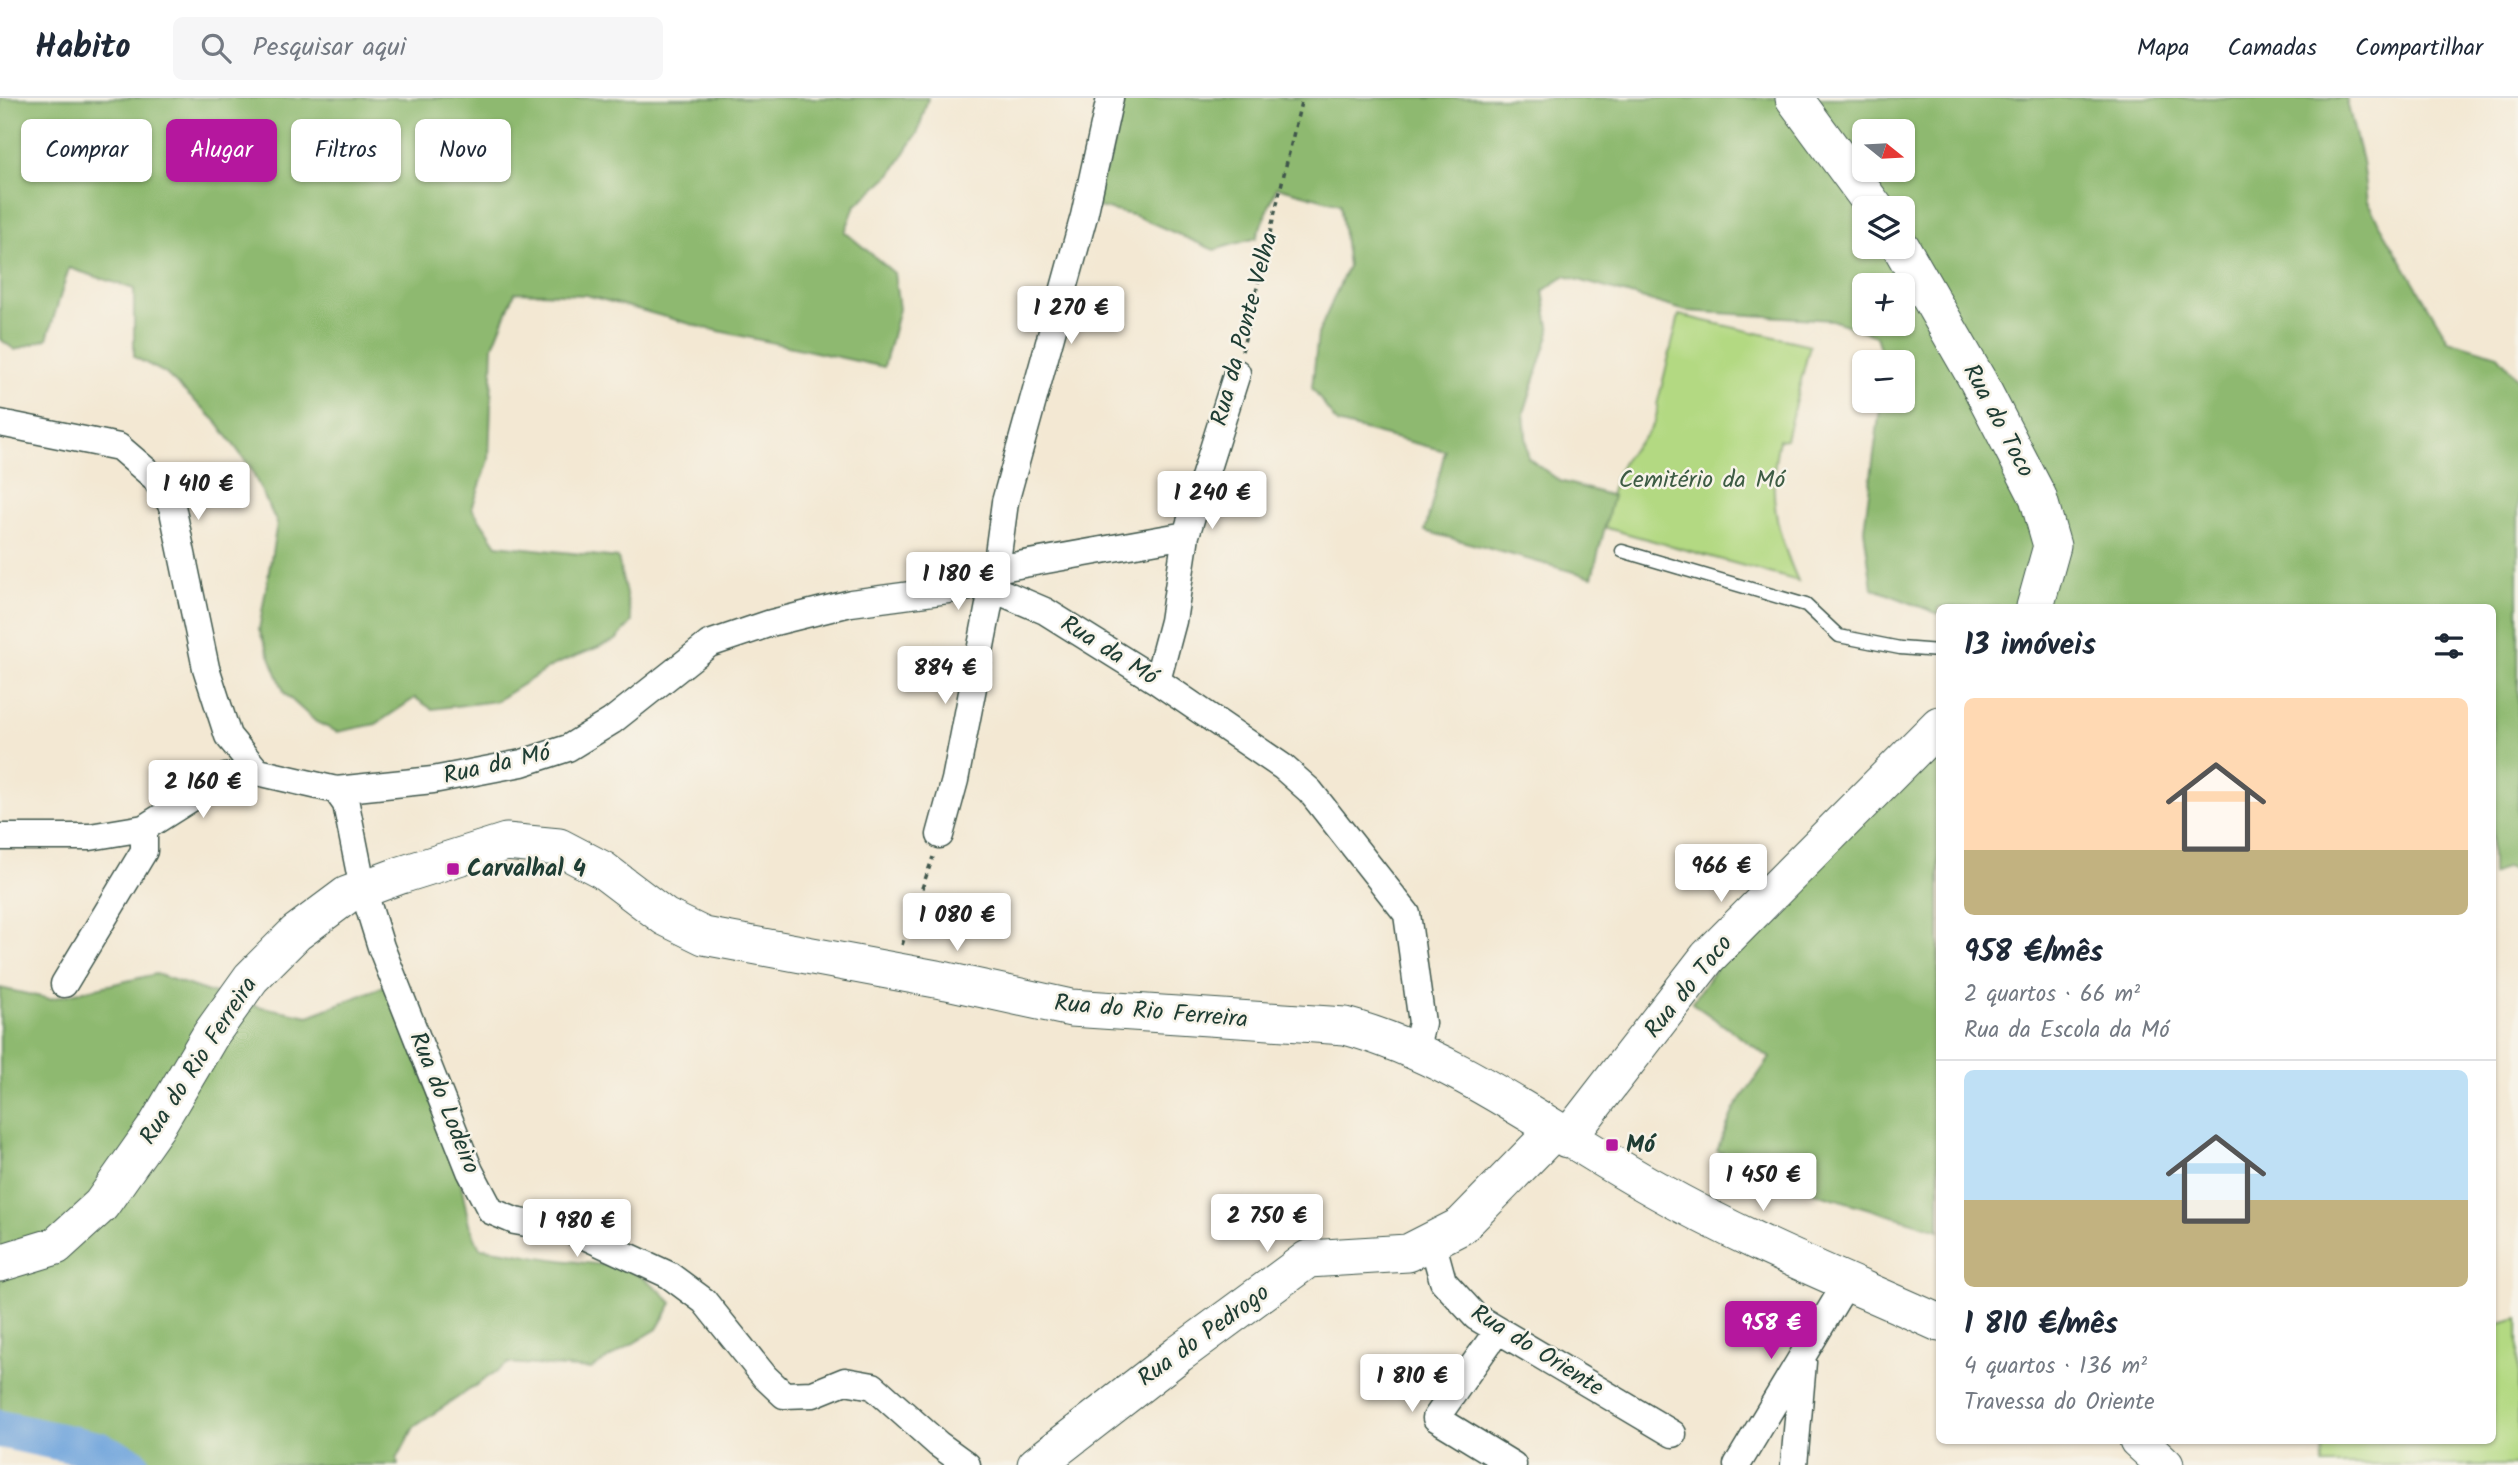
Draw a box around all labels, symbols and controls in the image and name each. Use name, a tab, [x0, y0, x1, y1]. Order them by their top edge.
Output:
search box	[173, 17, 663, 80]
text: Habito	[35, 22, 131, 75]
text: Pesquisar aqui	[253, 27, 406, 69]
icon: search	[197, 29, 235, 67]
text: Mapa	[2137, 29, 2190, 68]
text: Camadas	[2228, 29, 2317, 68]
text: Compartilhar	[2355, 29, 2483, 68]
chip: Comprar	[21, 119, 152, 182]
chip: Alugar	[166, 119, 277, 182]
chip: Filtros	[291, 119, 401, 182]
chip: Novo	[415, 119, 511, 182]
north arrow	[1852, 119, 1914, 182]
map controls	[1852, 119, 1915, 413]
button: layers	[1852, 196, 1915, 259]
street label: Rua da Ponte Velha	[1200, 228, 1290, 430]
button: +	[1852, 273, 1915, 336]
pin: 1 270 €	[1006, 286, 1136, 346]
text: 1 270 €	[1033, 291, 1109, 327]
button: −	[1852, 350, 1915, 413]
street label: Rua do Toco	[1952, 357, 2044, 485]
park label: Cemitério da Mó	[1619, 461, 1786, 500]
pin: 1 410 €	[133, 462, 263, 522]
text: 1 410 €	[163, 467, 233, 503]
pin: 1 240 €	[1147, 472, 1277, 531]
text: 1 240 €	[1174, 476, 1250, 512]
pin: 1 180 €	[893, 552, 1023, 612]
text: 1 180 €	[922, 557, 994, 593]
street label: Rua da Mó	[1052, 606, 1167, 697]
text: 13 imóveis	[1964, 622, 2096, 670]
icon: filters	[2430, 627, 2468, 665]
pin: 884 €	[896, 646, 994, 706]
text: 884 €	[913, 651, 977, 687]
street label: Rua da Mó	[439, 733, 556, 796]
icon: home	[2153, 744, 2279, 870]
pin: 2 160 €	[138, 760, 268, 820]
text: 2 160 €	[165, 765, 241, 801]
pin: 966 €	[1672, 844, 1770, 904]
text: 966 €	[1691, 849, 1751, 885]
place label: Carvalhal 4	[467, 850, 586, 889]
marker: Carvalhal 4	[445, 861, 461, 877]
pin: 1 080 €	[892, 894, 1022, 953]
text: 1 080 €	[919, 898, 995, 934]
street label: Rua do Toco	[1635, 926, 1743, 1048]
text: 958 €/mês	[1964, 929, 2103, 977]
street label: Rua do Rio Ferreira	[130, 969, 268, 1153]
text: 2 quartos · 66 m²	[1964, 977, 2140, 1013]
street label: Rua do Rio Ferreira	[1053, 984, 1249, 1040]
text: Rua da Escola da Mó	[1964, 1013, 2170, 1049]
street label: Rua do Lodeiro	[398, 1026, 490, 1180]
icon: home	[2153, 1116, 2279, 1242]
place label: Mó	[1626, 1126, 1657, 1165]
marker: Mó	[1604, 1137, 1620, 1153]
pin: 1 450 €	[1698, 1154, 1828, 1213]
text: 1 450 €	[1725, 1158, 1801, 1194]
pin: 2 750 €	[1202, 1194, 1332, 1254]
text: 2 750 €	[1227, 1199, 1307, 1235]
pin: 1 980 €	[512, 1200, 642, 1259]
text: 1 980 €	[539, 1204, 615, 1240]
street label: Rua do Pedrogo	[1130, 1274, 1279, 1398]
street label: Rua do Oriente	[1463, 1294, 1612, 1408]
text: 1 810 €/mês	[1964, 1301, 2118, 1349]
pin: 958 €	[1722, 1302, 1820, 1361]
text: 958 €	[1741, 1306, 1801, 1342]
text: 4 quartos · 136 m²	[1964, 1349, 2147, 1385]
pin: 1 810 €	[1347, 1354, 1477, 1414]
text: 1 810 €	[1376, 1359, 1448, 1395]
text: Travessa do Oriente	[1964, 1385, 2155, 1421]

